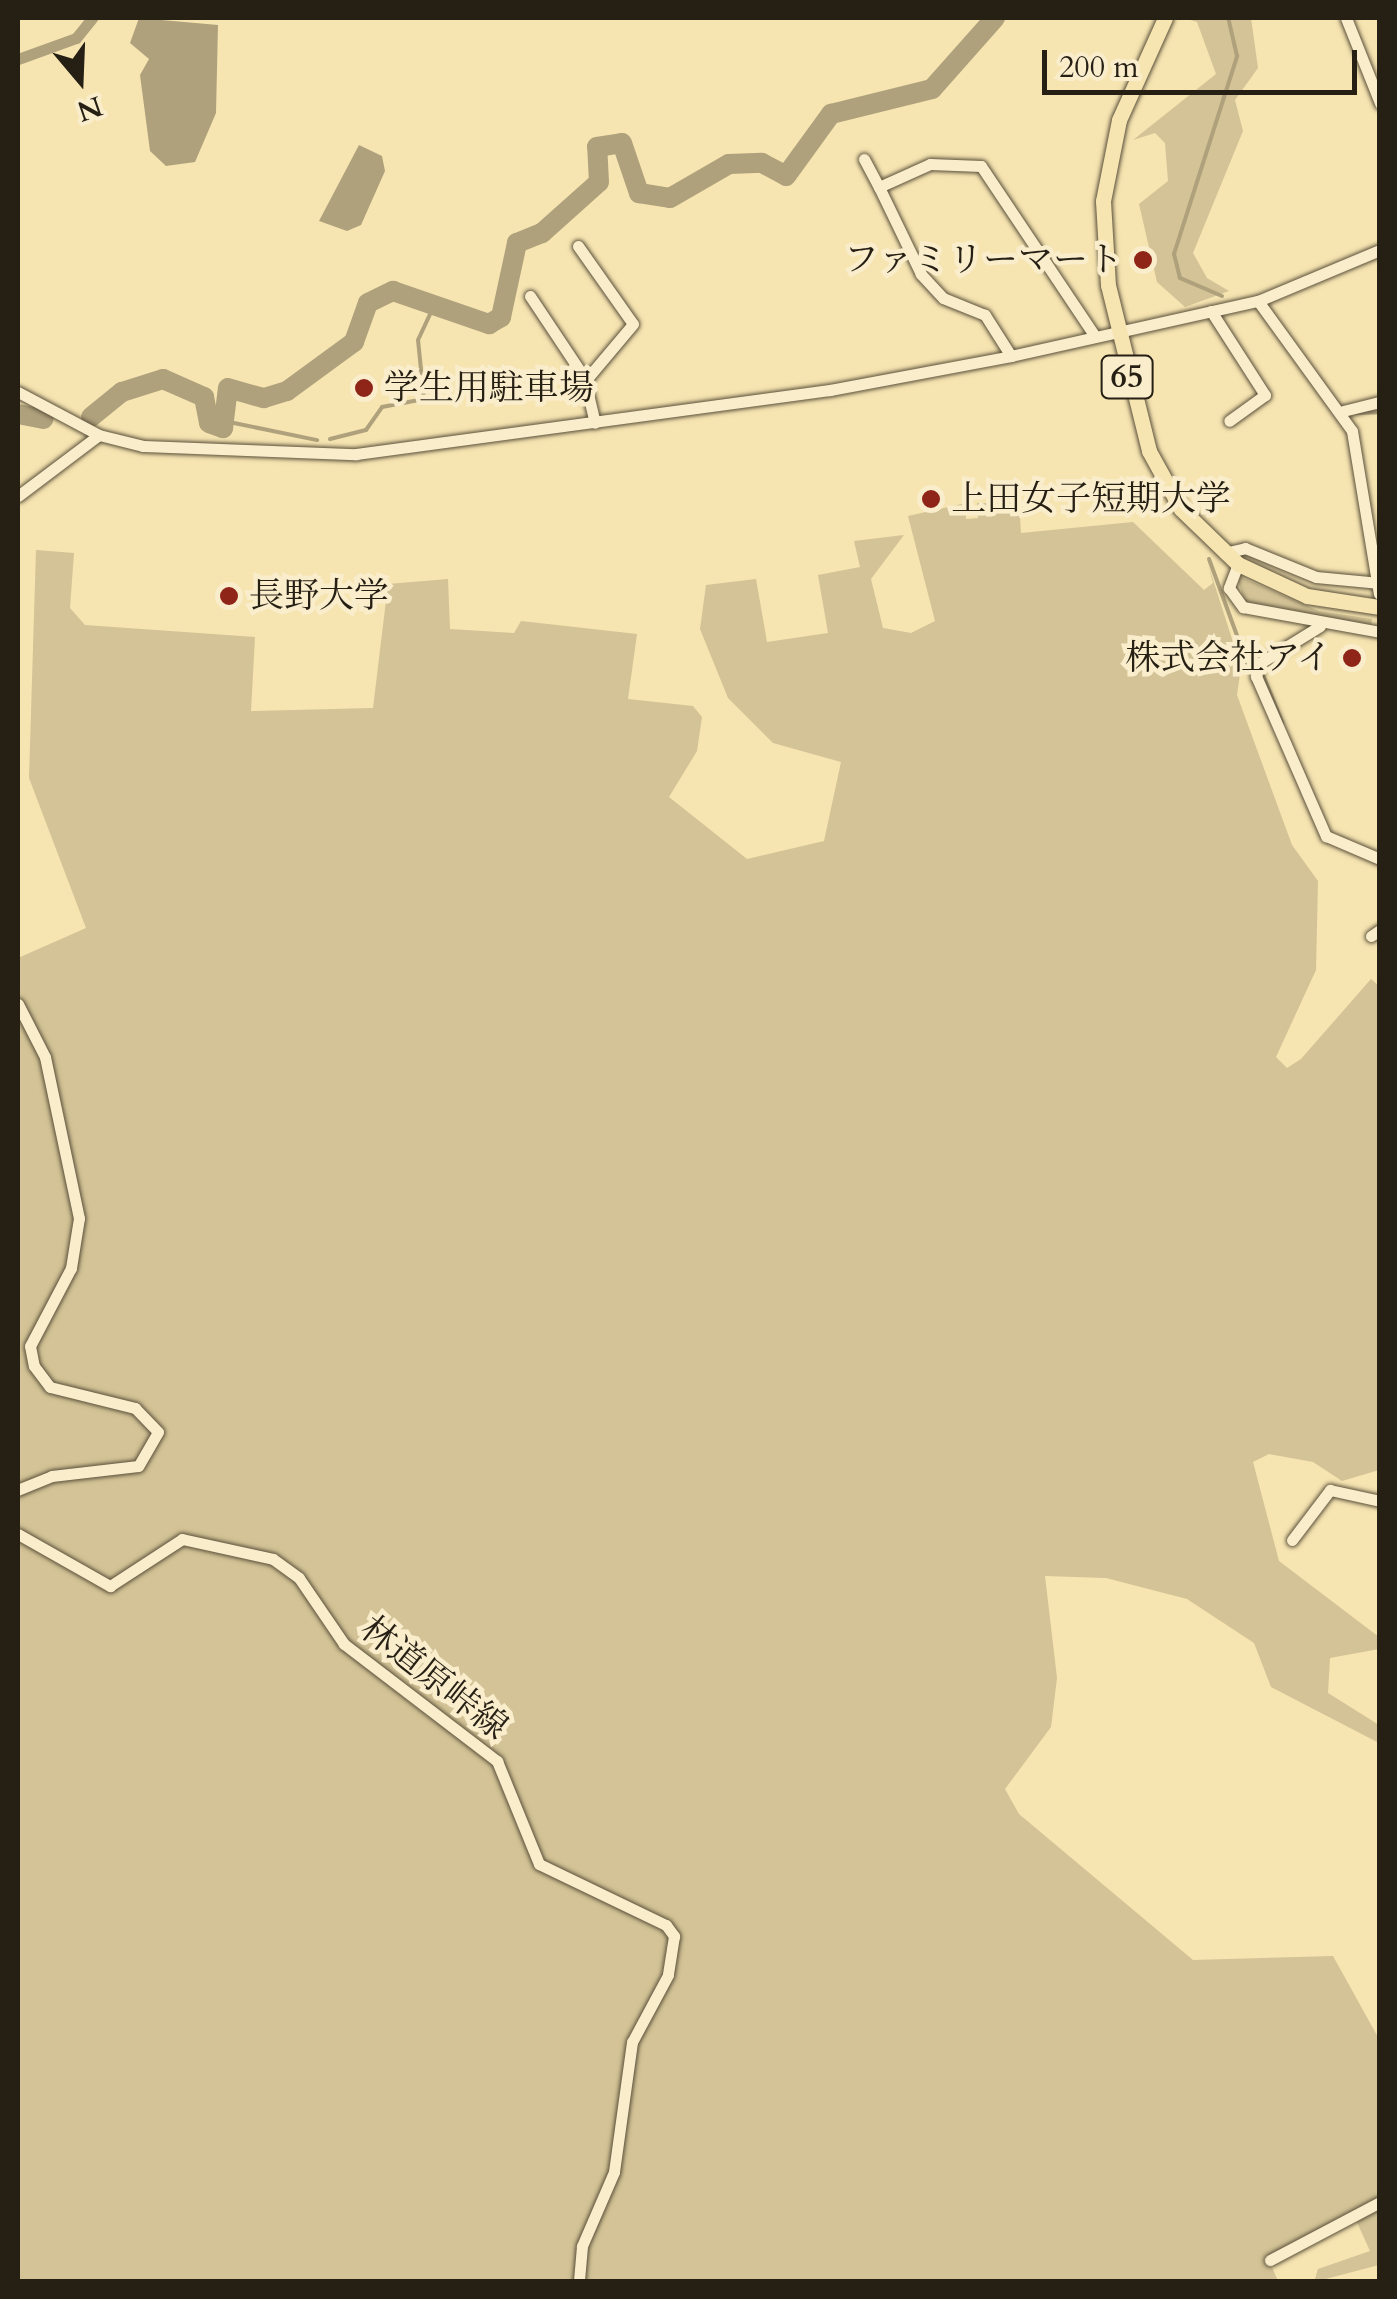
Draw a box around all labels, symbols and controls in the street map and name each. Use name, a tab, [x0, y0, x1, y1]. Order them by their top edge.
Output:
north arrow	[30, 30, 130, 130]
scale bar	[1047, 30, 1362, 92]
text: 200 m	[1059, 47, 1139, 88]
text: N	[72, 86, 107, 130]
place label: ファミリーマート	[843, 239, 1123, 281]
marker: ファミリーマート	[1132, 249, 1154, 271]
road number: 65	[1100, 350, 1154, 404]
place label: 学生用駐車場	[384, 367, 594, 409]
marker: 学生用駐車場	[353, 377, 375, 399]
place label: 上田女子短期大学	[951, 478, 1231, 520]
marker: 上田女子短期大学	[920, 488, 942, 510]
place label: 長野大学	[249, 575, 389, 617]
marker: 長野大学	[218, 585, 240, 607]
place label: 株式会社アイ	[1122, 637, 1332, 679]
marker: 株式会社アイ	[1341, 647, 1363, 669]
street label: 林道原峠線	[352, 1608, 516, 1748]

